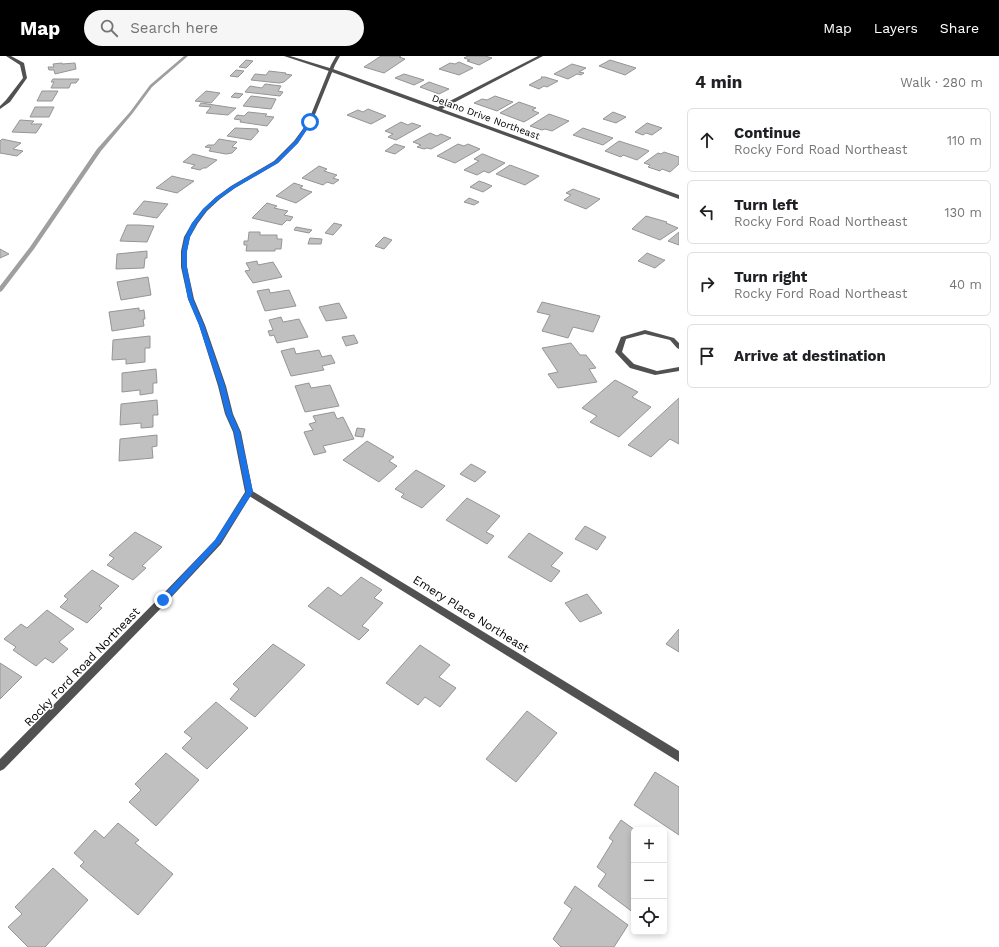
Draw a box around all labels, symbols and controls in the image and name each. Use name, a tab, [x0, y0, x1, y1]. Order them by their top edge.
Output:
search box	[84, 10, 364, 46]
text: Map	[20, 17, 60, 40]
icon: search	[98, 17, 120, 39]
text: Search here	[130, 19, 218, 37]
text: Map	[823, 20, 852, 36]
text: Layers	[874, 20, 918, 36]
text: Share	[940, 20, 979, 36]
text: 4 min	[695, 72, 742, 92]
text: Walk · 280 m	[900, 75, 983, 90]
street label: Delano Drive Northeast	[431, 92, 542, 142]
route start	[301, 113, 319, 131]
text: Continue	[734, 124, 801, 142]
icon: ahead	[696, 129, 718, 151]
text: 110 m	[947, 133, 982, 148]
text: Rocky Ford Road Northeast	[734, 142, 907, 157]
text: Turn left	[734, 196, 798, 214]
icon: left	[696, 201, 718, 223]
text: 130 m	[944, 205, 982, 220]
text: Rocky Ford Road Northeast	[734, 214, 907, 229]
text: Turn right	[734, 268, 807, 286]
icon: right	[696, 273, 718, 295]
text: 40 m	[949, 277, 982, 292]
text: Rocky Ford Road Northeast	[734, 286, 907, 301]
icon: arrive	[696, 345, 718, 367]
text: Arrive at destination	[734, 347, 886, 365]
street label: Emery Place Northeast	[410, 572, 532, 656]
route end	[154, 591, 172, 609]
street label: Rocky Ford Road Northeast	[21, 605, 143, 729]
map controls	[631, 827, 667, 935]
button: +	[631, 827, 667, 863]
button: −	[631, 863, 667, 899]
button: locate	[631, 899, 667, 935]

